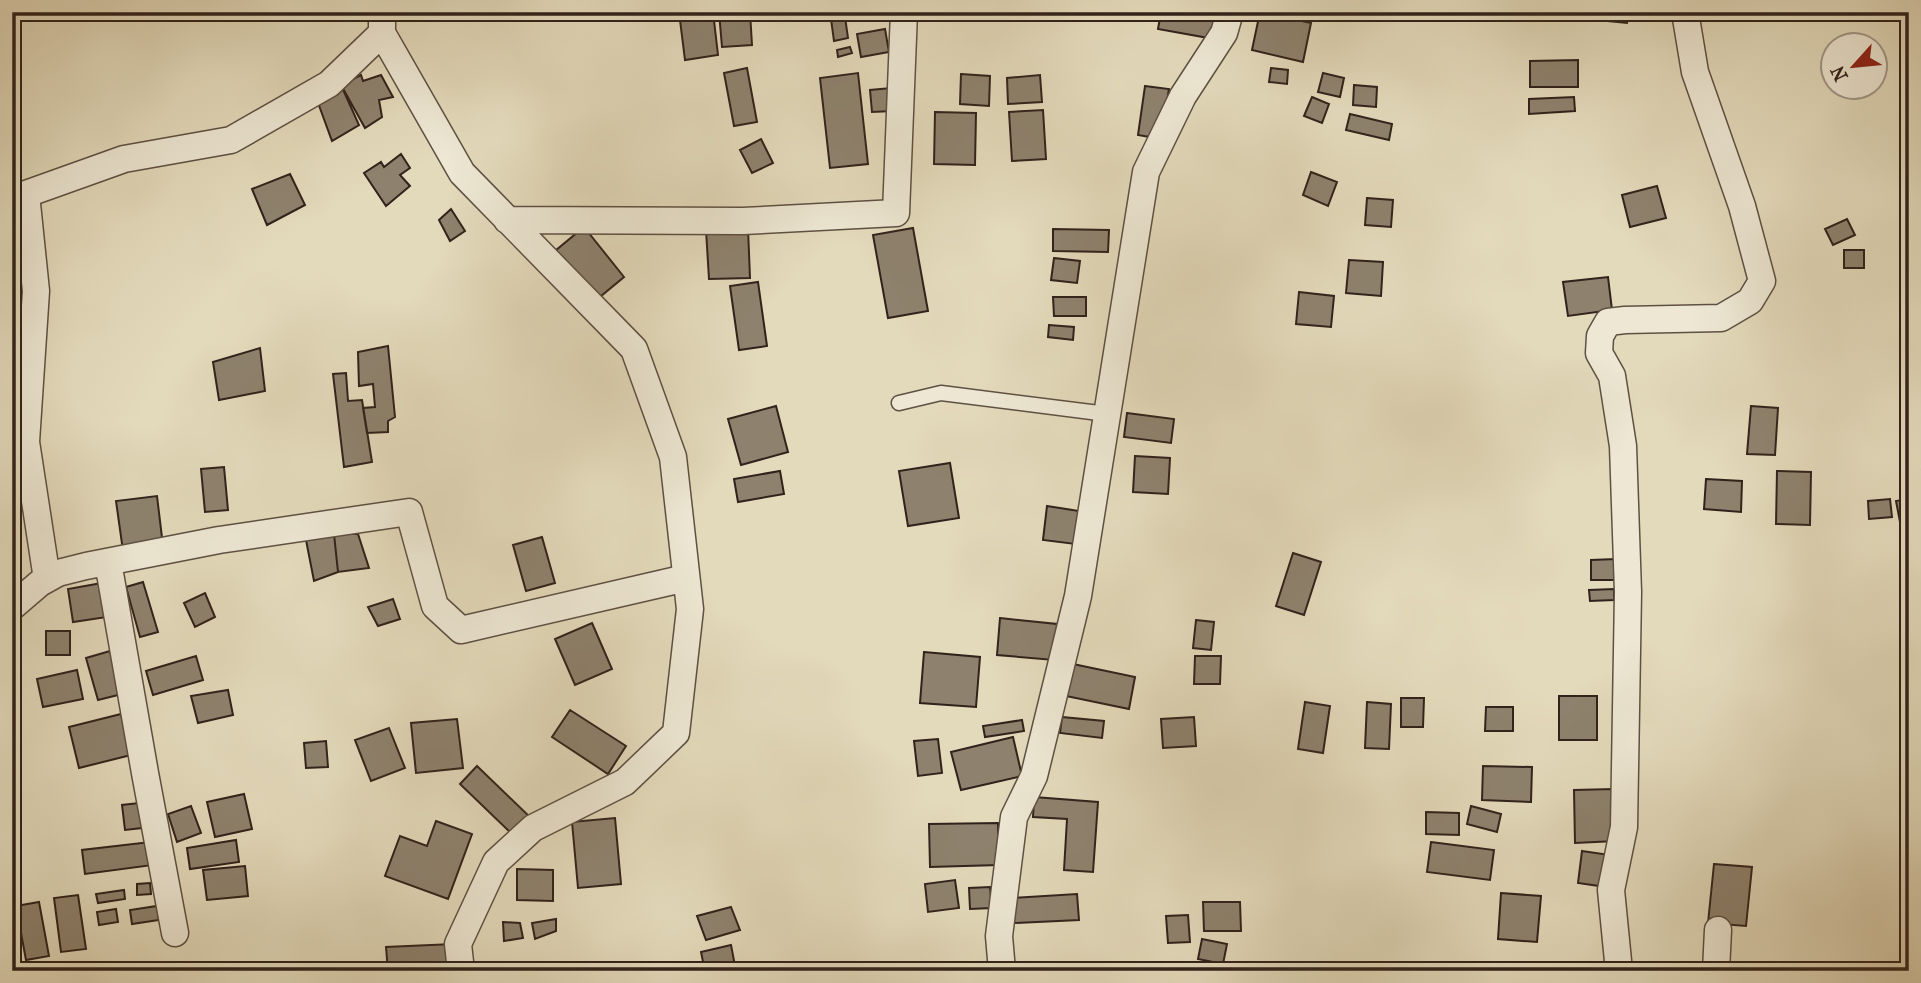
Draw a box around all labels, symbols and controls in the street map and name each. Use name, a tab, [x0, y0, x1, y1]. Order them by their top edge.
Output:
north arrow	[1820, 32, 1890, 102]
text: N	[1826, 61, 1853, 85]

